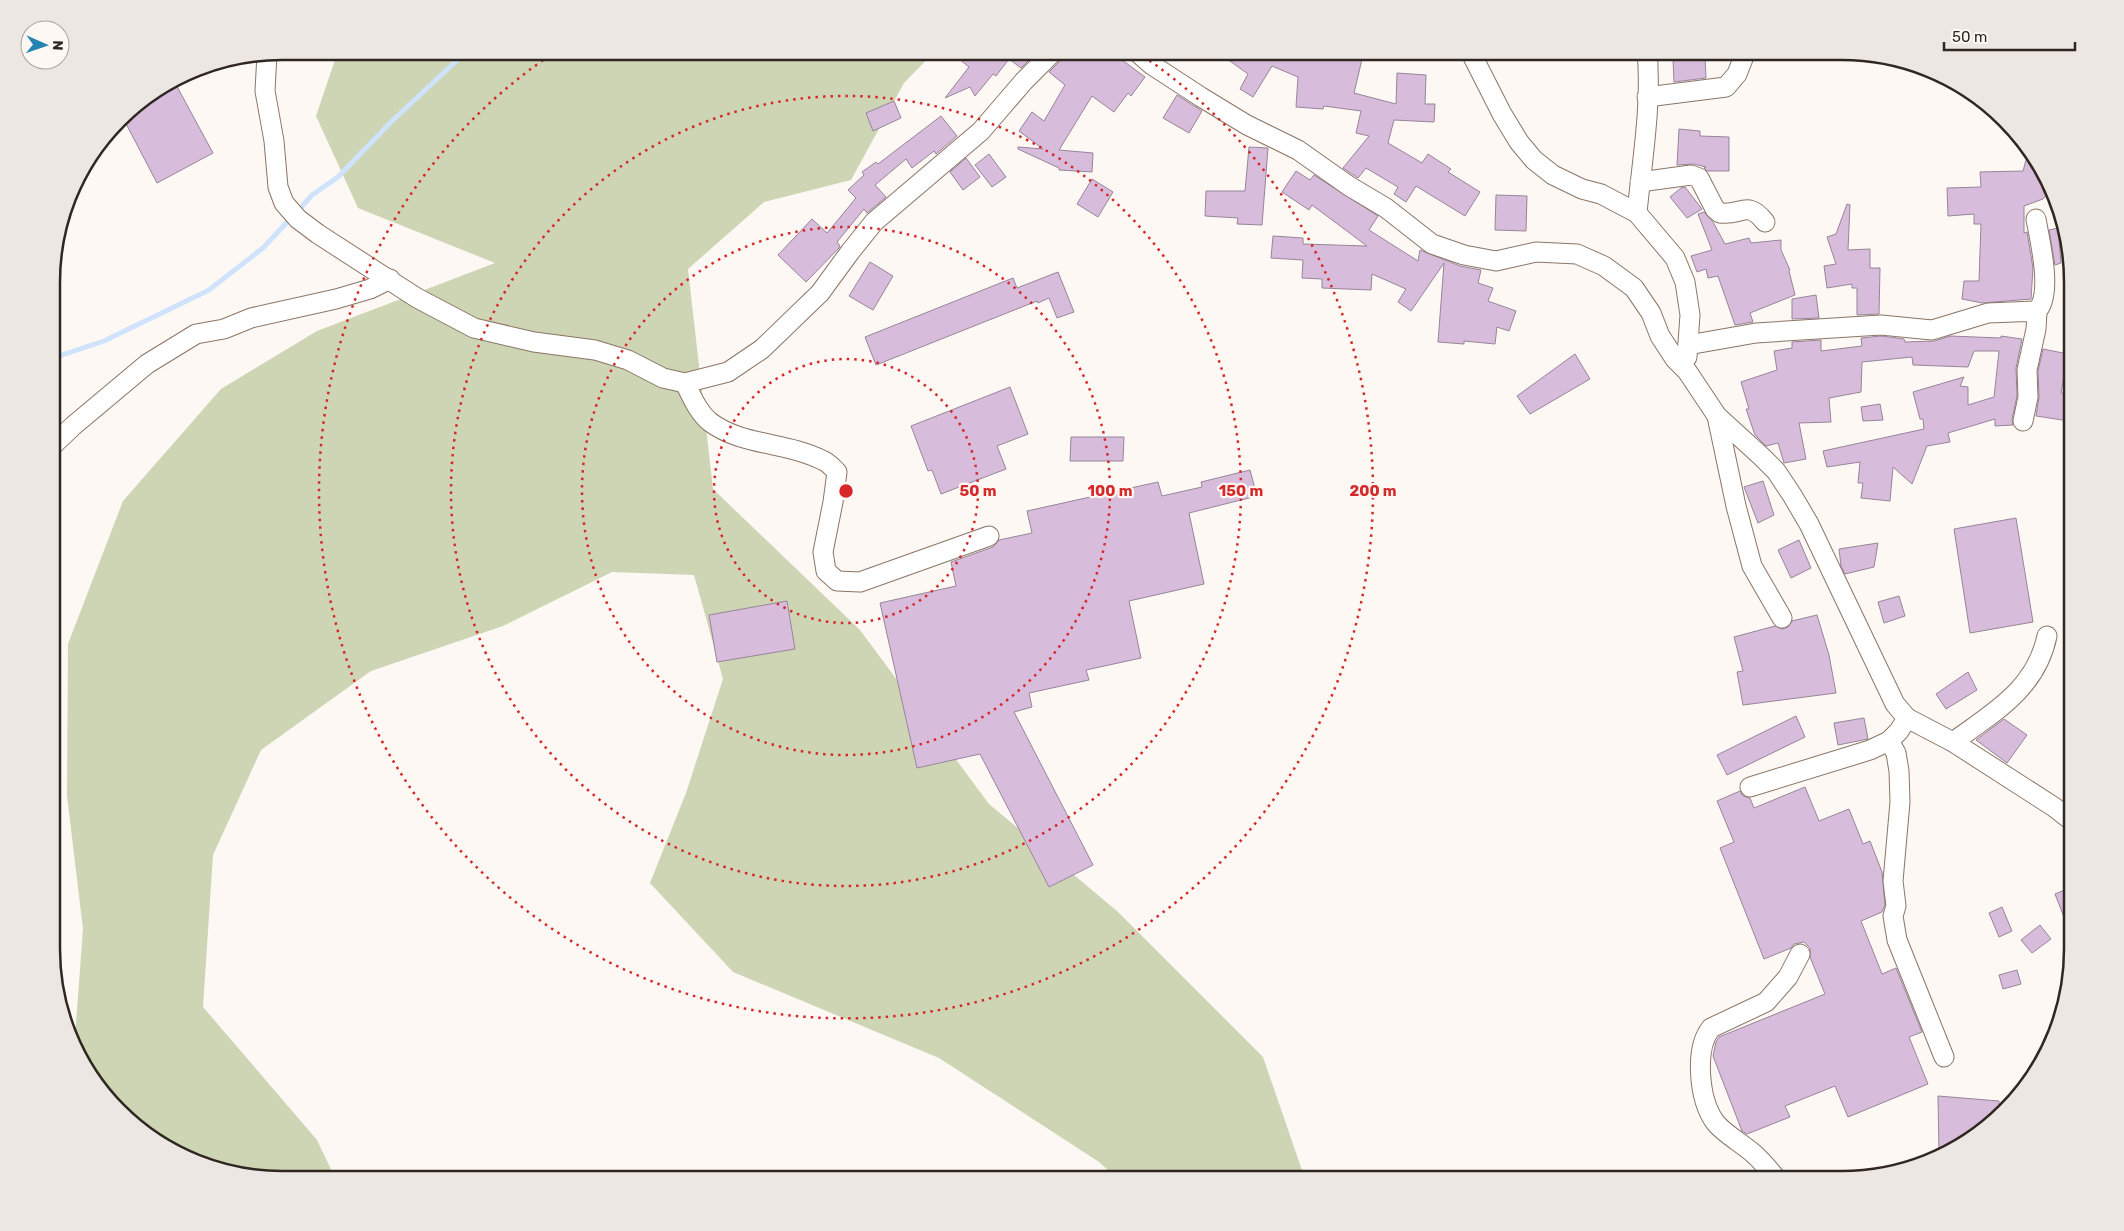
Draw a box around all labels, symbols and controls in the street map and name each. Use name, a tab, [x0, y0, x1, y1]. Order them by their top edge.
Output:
north arrow	[20, 20, 70, 70]
scale bar	[1944, 20, 2075, 52]
text: 50 m	[1952, 28, 1987, 46]
text: N	[49, 40, 66, 51]
centre of rings	[837, 482, 855, 500]
text: 50 m	[960, 482, 996, 500]
text: 100 m	[1088, 482, 1132, 500]
text: 150 m	[1219, 482, 1263, 500]
text: 200 m	[1349, 482, 1397, 500]

